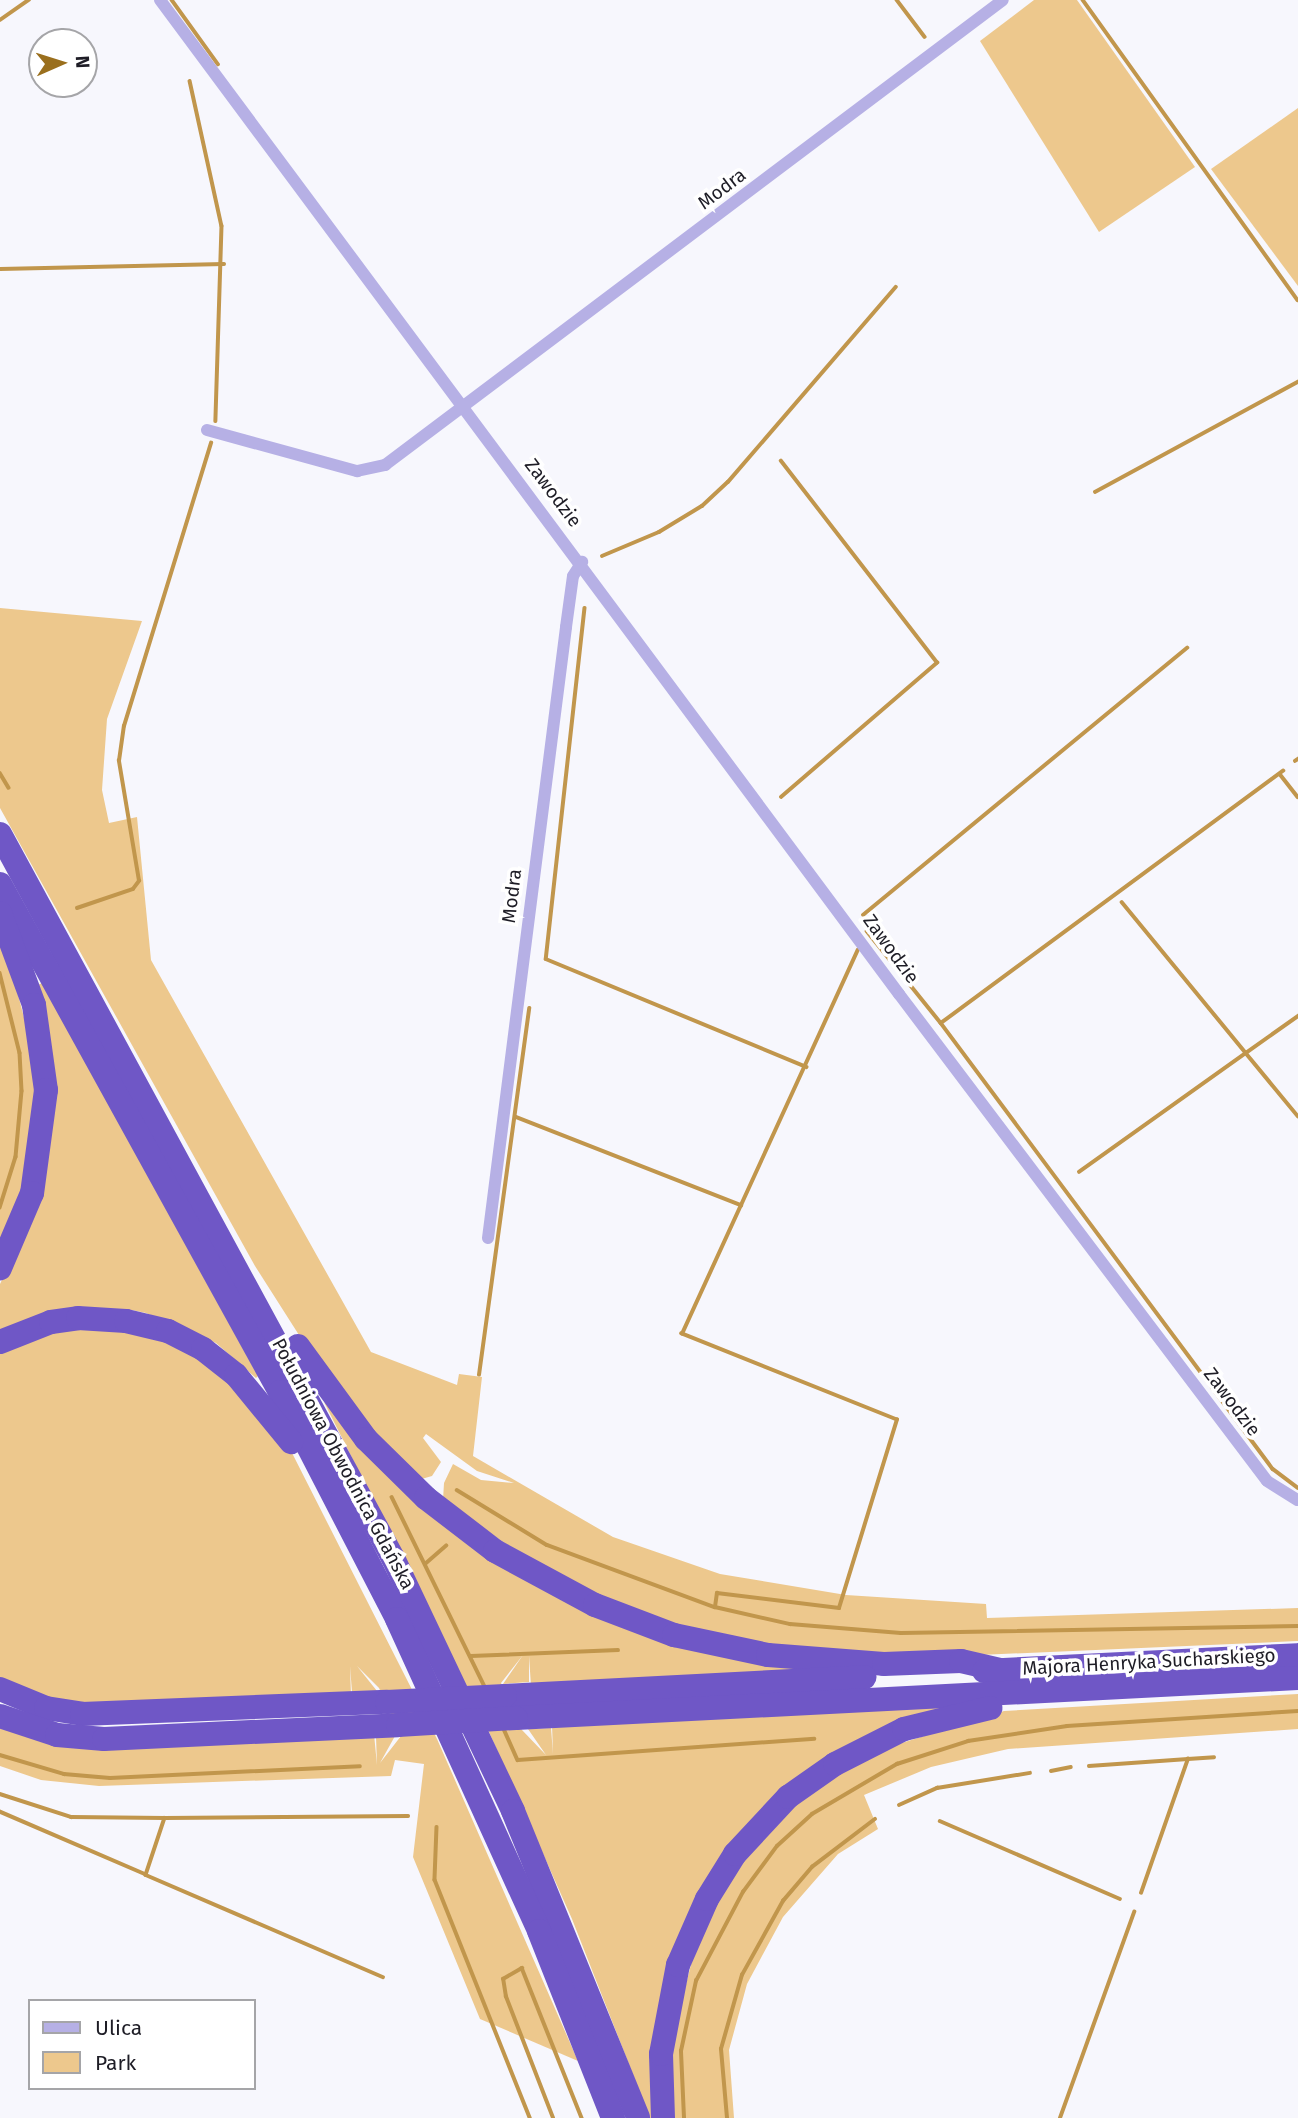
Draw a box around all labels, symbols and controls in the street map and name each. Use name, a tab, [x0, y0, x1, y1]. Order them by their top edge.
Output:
north arrow	[28, 28, 98, 98]
text: N	[71, 55, 94, 69]
street label: Modra	[693, 164, 751, 214]
street label: Zawodzie	[520, 454, 586, 532]
street label: Modra	[497, 868, 527, 924]
street label: Zawodzie	[858, 910, 924, 988]
street label: Południowa Obwodnica Gdańska	[267, 1335, 419, 1593]
street label: Zawodzie	[1199, 1363, 1265, 1441]
street label: Majora Henryka Sucharskiego	[1022, 1644, 1276, 1680]
legend	[28, 1999, 256, 2090]
text: Ulica	[95, 2015, 142, 2041]
text: Park	[95, 2050, 136, 2076]

